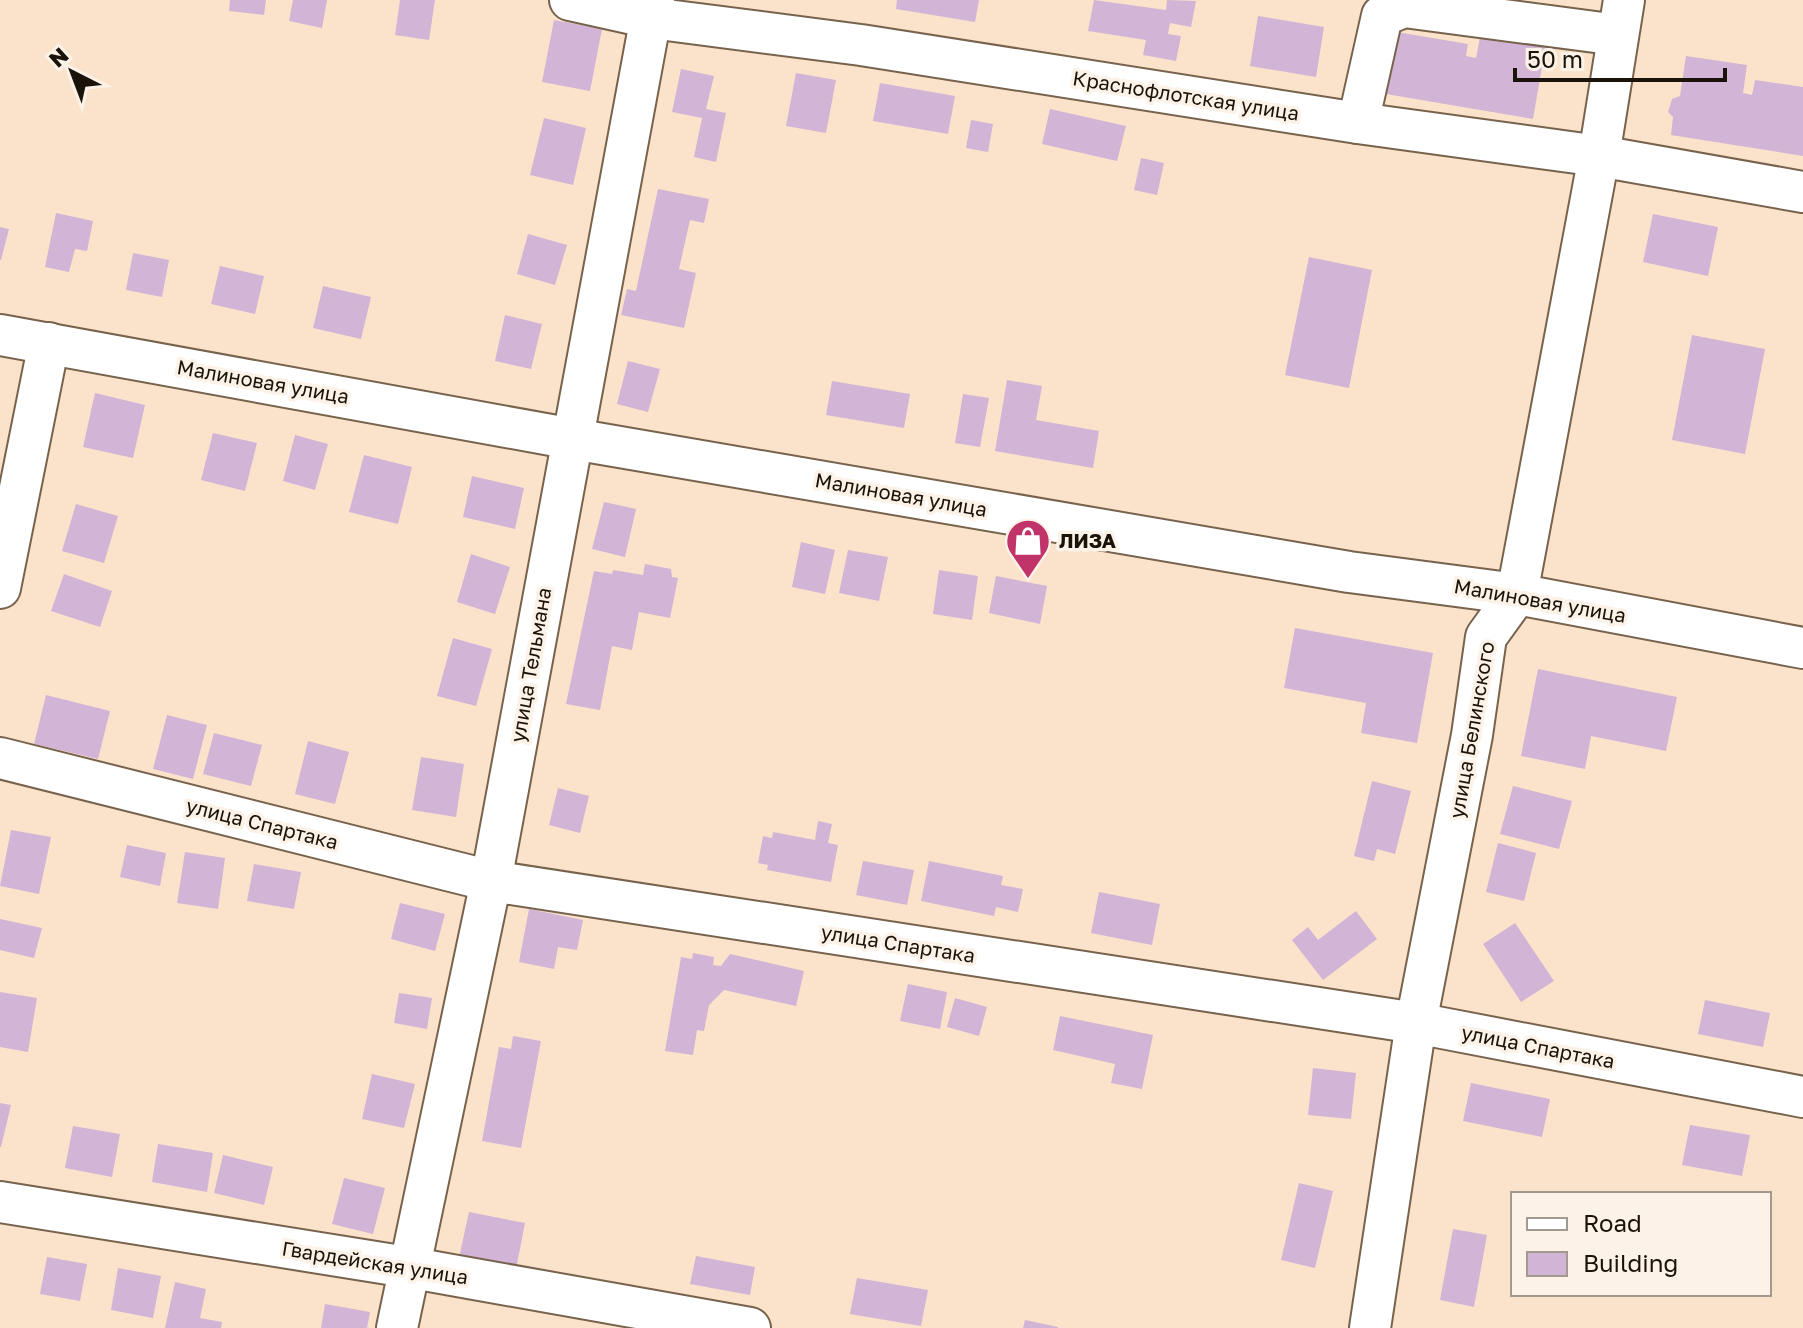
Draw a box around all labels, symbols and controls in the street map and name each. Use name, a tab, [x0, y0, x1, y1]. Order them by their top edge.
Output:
north arrow	[32, 32, 112, 112]
scale bar	[1515, 32, 1725, 82]
text: N	[43, 41, 74, 72]
text: 50 m	[1527, 44, 1583, 73]
street label: Краснофлотская улица	[1071, 65, 1301, 125]
street label: Малиновая улица	[175, 354, 351, 408]
street label: Малиновая улица	[813, 467, 989, 521]
shop icon: ЛИЗА	[1004, 517, 1052, 580]
place label: ЛИЗА	[1059, 528, 1116, 552]
street label: Малиновая улица	[1452, 573, 1628, 627]
street label: улица Тельмана	[505, 585, 555, 744]
street label: улица Белинского	[1444, 639, 1498, 820]
street label: улица Спартака	[184, 793, 341, 854]
street label: улица Спартака	[819, 919, 977, 967]
street label: улица Спартака	[1459, 1019, 1617, 1073]
legend	[1511, 1192, 1771, 1296]
text: Road	[1583, 1208, 1642, 1237]
street label: Гвардейская улица	[280, 1235, 470, 1289]
text: Building	[1583, 1248, 1678, 1277]

